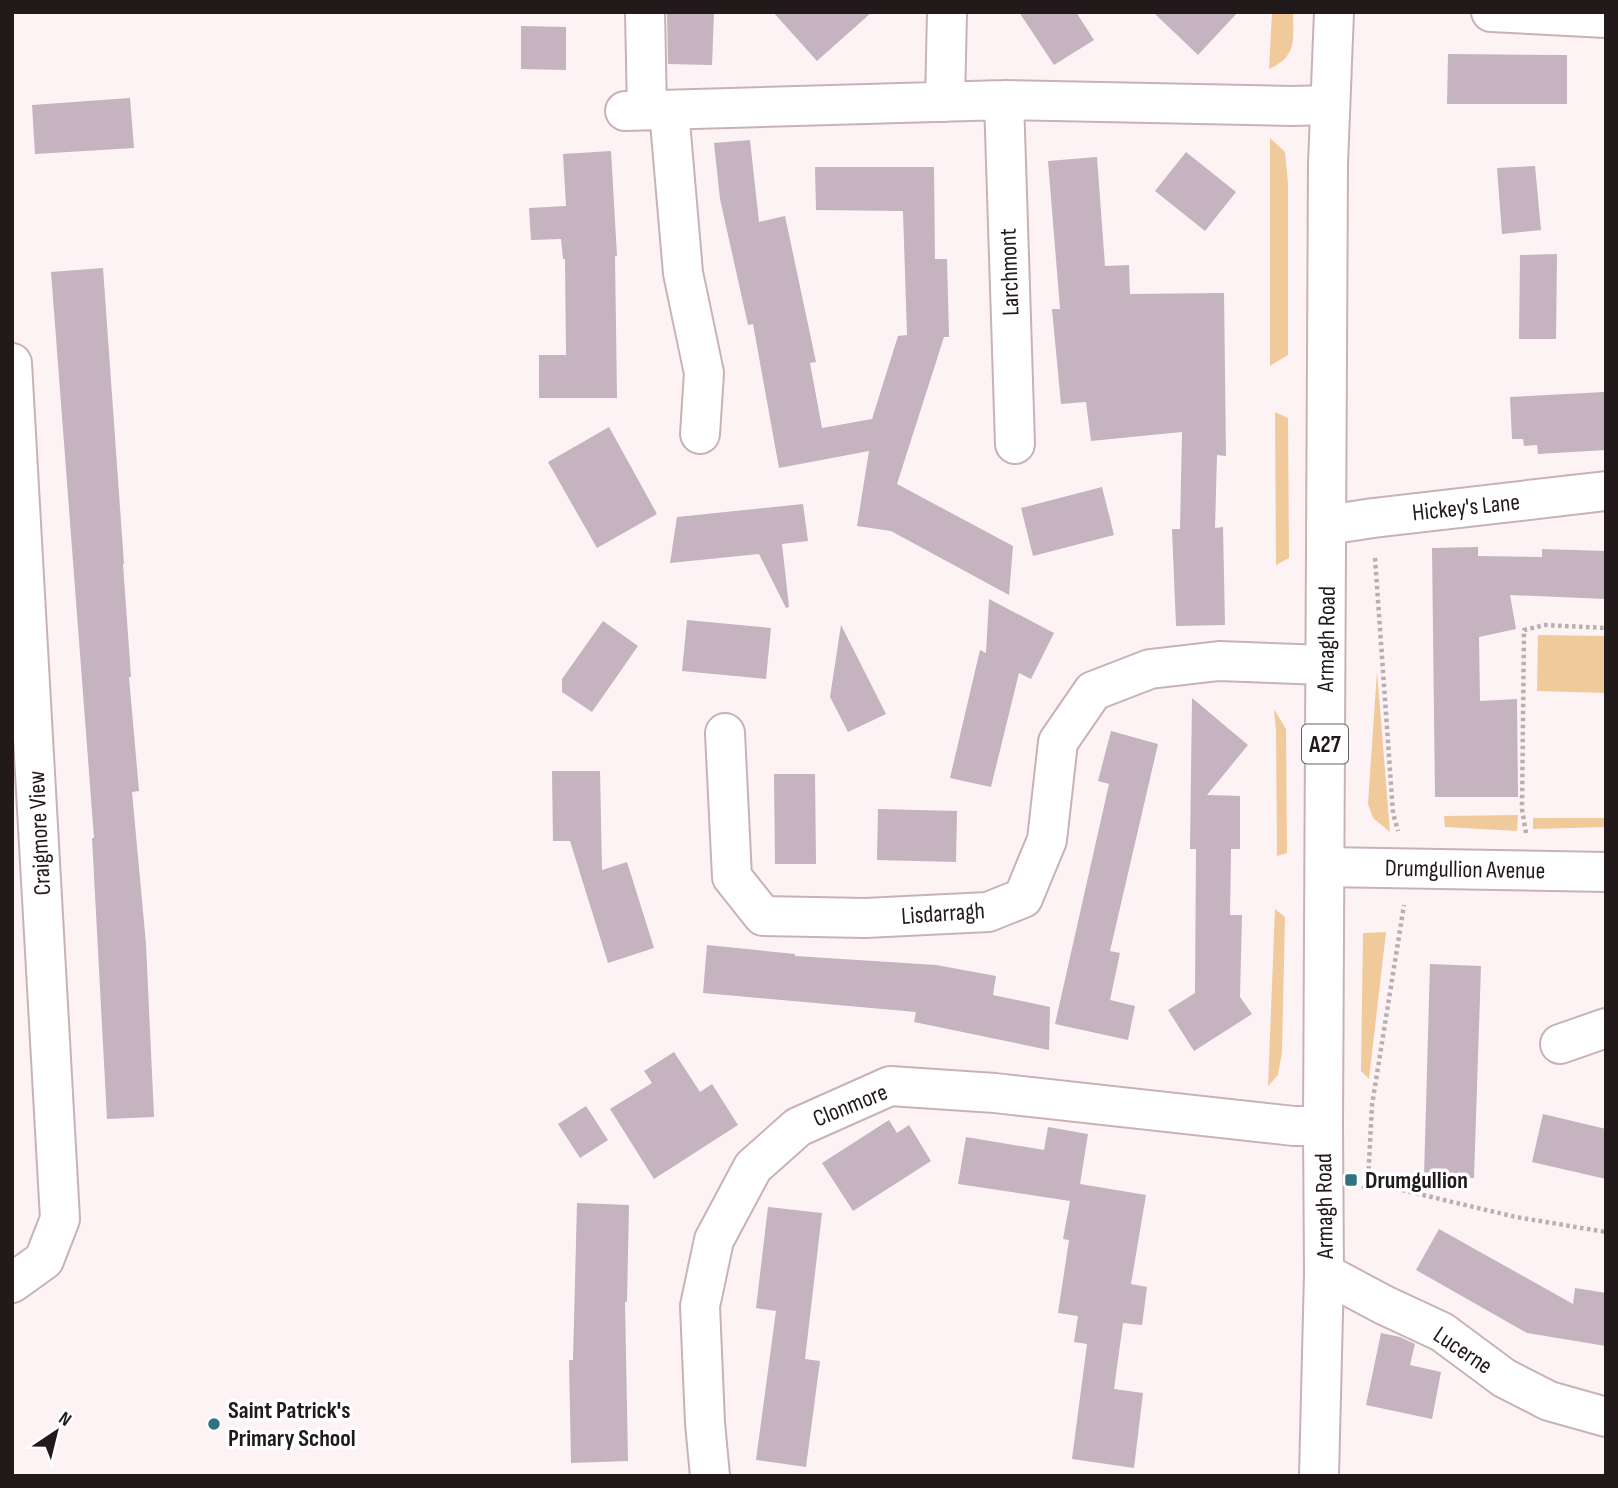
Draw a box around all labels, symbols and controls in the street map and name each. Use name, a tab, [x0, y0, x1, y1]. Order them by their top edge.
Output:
street label: Larchmont	[993, 228, 1026, 316]
street label: Hickey's Lane	[1411, 487, 1521, 528]
street label: Armagh Road	[1311, 586, 1342, 693]
road number: A27	[1302, 724, 1348, 764]
street label: Craigmore View	[22, 770, 57, 896]
street label: Drumgullion Avenue	[1385, 854, 1545, 885]
street label: Lisdarragh	[900, 896, 986, 931]
street label: Clonmore	[809, 1077, 892, 1133]
street label: Armagh Road	[1309, 1153, 1340, 1260]
place label: Drumgullion	[1365, 1166, 1468, 1195]
marker: Drumgullion	[1343, 1172, 1359, 1188]
street label: Lucerne	[1428, 1320, 1498, 1381]
place label: Saint Patrick's Primary School	[228, 1396, 356, 1453]
north arrow	[21, 1397, 91, 1467]
text: N	[54, 1407, 76, 1432]
marker: Saint Patrick's Primary School	[206, 1416, 222, 1432]

